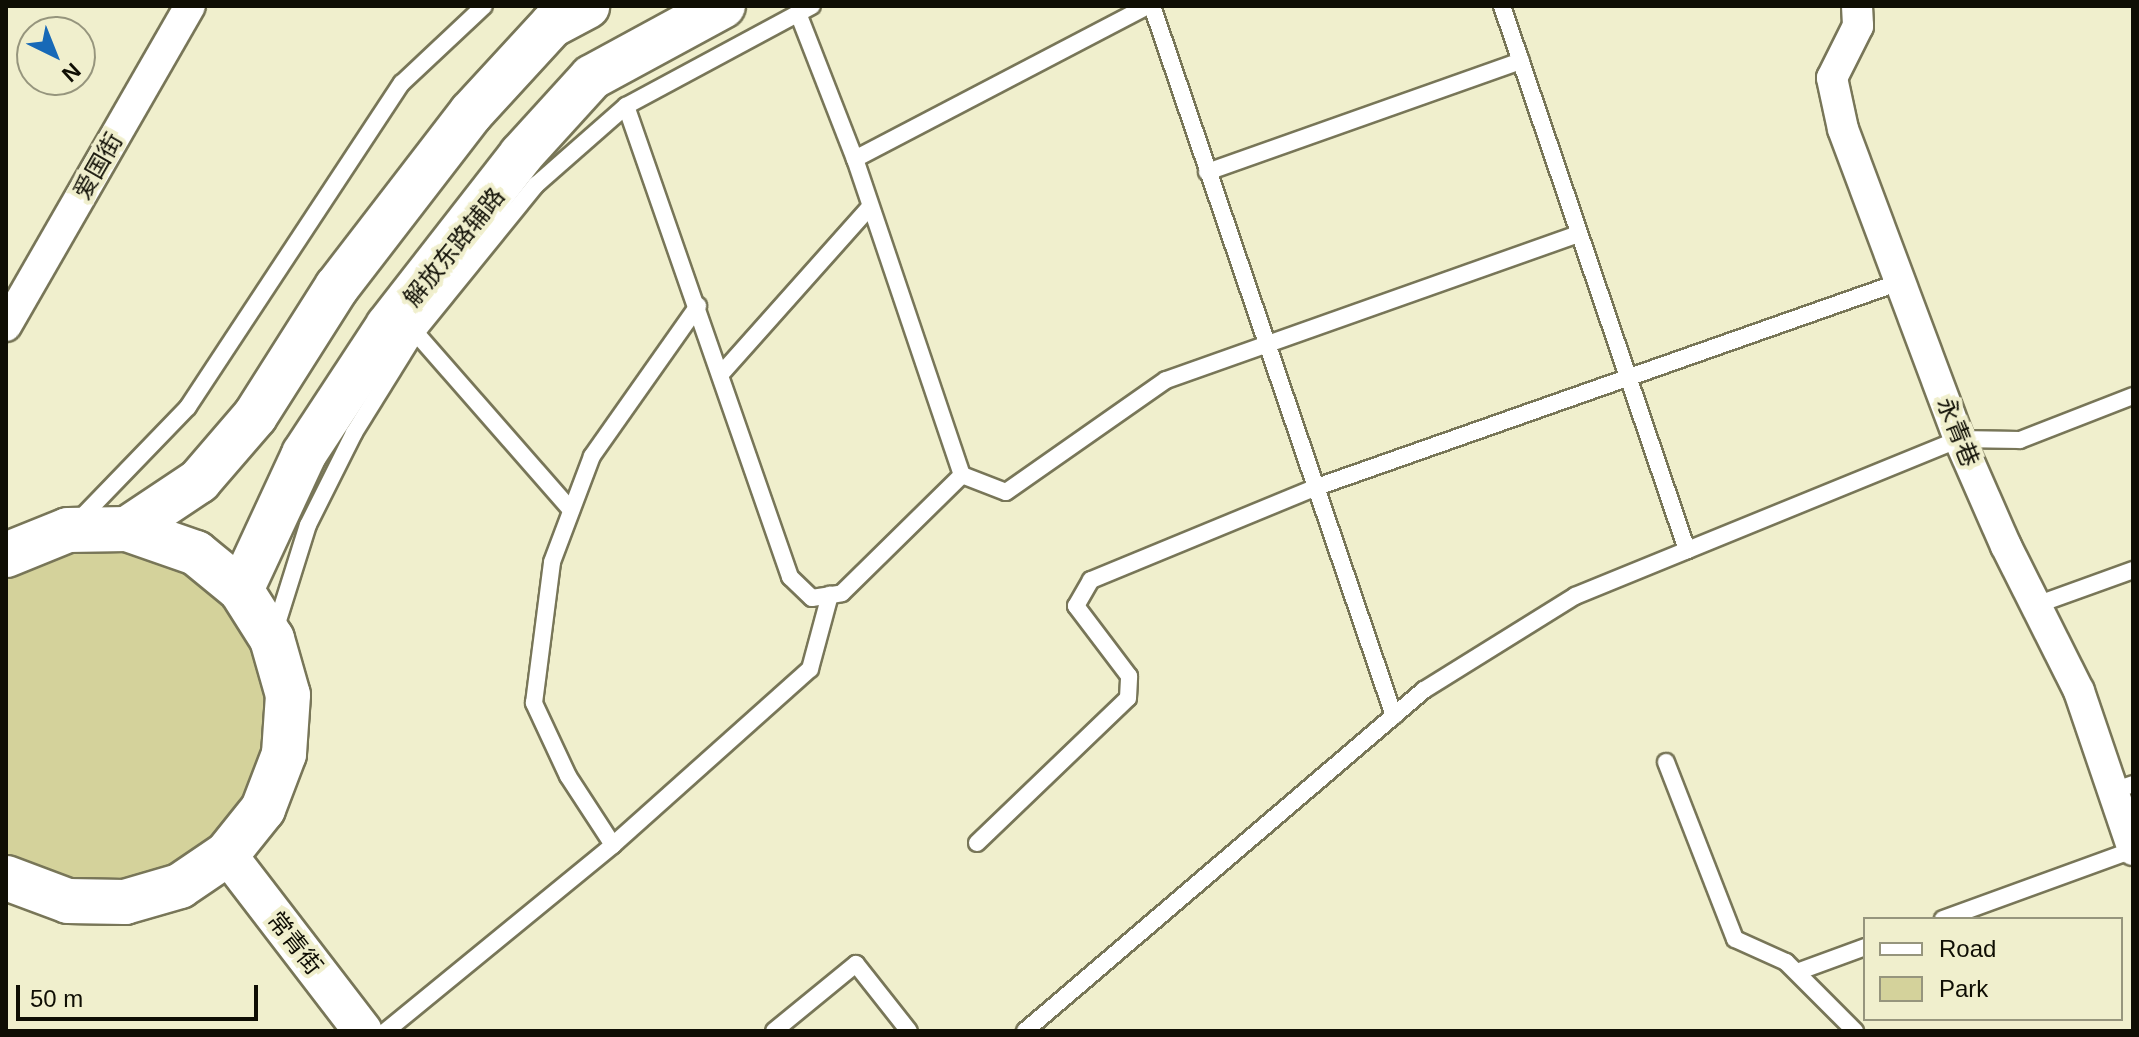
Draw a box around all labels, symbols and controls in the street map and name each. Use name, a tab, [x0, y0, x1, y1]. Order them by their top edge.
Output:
north arrow	[16, 16, 96, 96]
text: N	[57, 58, 86, 87]
street label: 爱国街	[68, 128, 128, 204]
street label: 解放东路辅路	[397, 182, 511, 312]
street label: 永青巷	[1931, 393, 1985, 471]
street label: 常青街	[261, 906, 329, 980]
legend	[1863, 917, 2123, 1021]
text: Road	[1939, 935, 1996, 962]
scale bar	[20, 969, 262, 1019]
text: Park	[1939, 975, 1988, 1002]
text: 50 m	[30, 985, 83, 1012]

